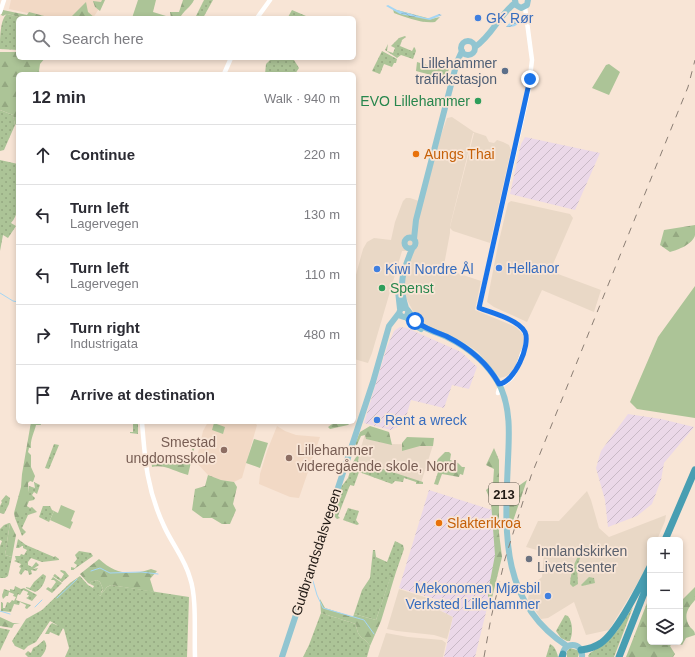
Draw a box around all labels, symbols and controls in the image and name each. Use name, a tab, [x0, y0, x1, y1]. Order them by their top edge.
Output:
place label: GK Rør	[486, 10, 534, 26]
marker: GK Rør	[473, 13, 483, 23]
search box	[16, 16, 356, 60]
icon: search	[30, 27, 52, 49]
text: Search here	[62, 30, 144, 47]
place label: Lillehammer trafikkstasjon	[415, 55, 497, 87]
marker: Lillehammer trafikkstasjon	[500, 66, 510, 76]
route end	[521, 70, 539, 88]
text: 12 min	[32, 88, 86, 107]
text: Walk · 940 m	[264, 91, 340, 106]
place label: EVO Lillehammer	[360, 93, 470, 109]
marker: EVO Lillehammer	[473, 96, 483, 106]
icon: ahead	[32, 144, 54, 166]
text: Continue	[70, 146, 135, 163]
place label: Aungs Thai	[424, 146, 495, 162]
text: 220 m	[304, 147, 340, 162]
marker: Aungs Thai	[411, 149, 421, 159]
text: Turn left	[70, 199, 129, 216]
icon: left	[32, 204, 54, 226]
text: 130 m	[304, 207, 340, 222]
text: Lagervegen	[70, 216, 139, 231]
text: Turn left	[70, 259, 129, 276]
place label: Hellanor	[507, 260, 559, 276]
place label: Kiwi Nordre Ål	[385, 261, 474, 277]
marker: Hellanor	[494, 263, 504, 273]
icon: left	[32, 264, 54, 286]
marker: Kiwi Nordre Ål	[372, 264, 382, 274]
text: 110 m	[305, 267, 340, 282]
text: Lagervegen	[70, 276, 139, 291]
place label: Spenst	[390, 280, 434, 296]
marker: Spenst	[377, 283, 387, 293]
route start	[406, 312, 424, 330]
text: Turn right	[70, 319, 140, 336]
icon: right	[32, 324, 54, 346]
text: 480 m	[304, 327, 340, 342]
text: Industrigata	[70, 336, 138, 351]
icon: arrive	[32, 384, 54, 406]
text: Arrive at destination	[70, 386, 215, 403]
place label: Rent a wreck	[385, 412, 468, 428]
marker: Rent a wreck	[372, 415, 382, 425]
place label: Smestad ungdomsskole	[126, 434, 216, 466]
place label: Lillehammer videregående skole, Nord	[297, 442, 457, 474]
marker: Smestad ungdomsskole	[219, 445, 229, 455]
marker: Lillehammer videregående skole, Nord	[284, 453, 294, 463]
road number: 213	[489, 483, 519, 505]
street label: Gudbrandsdalsvegen	[288, 486, 344, 618]
place label: Slakterikroa	[447, 515, 521, 531]
marker: Slakterikroa	[434, 518, 444, 528]
map controls	[647, 537, 683, 645]
button: +	[647, 537, 683, 573]
place label: Innlandskirken Livets senter	[537, 543, 627, 575]
marker: Innlandskirken Livets senter	[524, 554, 534, 564]
button: −	[647, 573, 683, 609]
place label: Mekonomen Mjøsbil Verksted Lillehammer	[405, 580, 540, 612]
marker: Mekonomen Mjøsbil Verksted Lillehammer	[543, 591, 553, 601]
button: layers	[647, 609, 683, 645]

